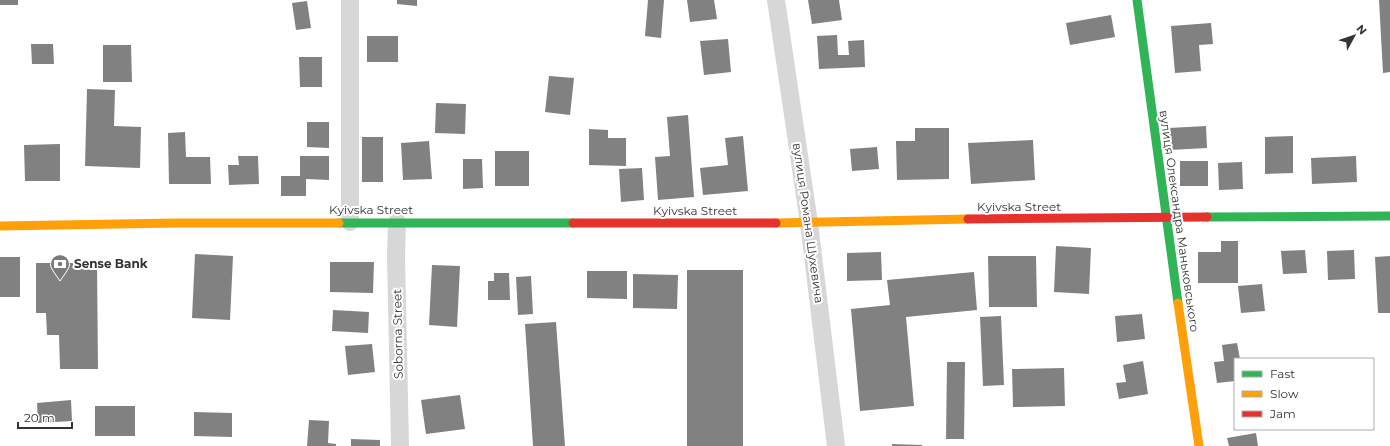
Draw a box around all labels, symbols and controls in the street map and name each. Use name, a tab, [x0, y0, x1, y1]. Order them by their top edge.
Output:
north arrow	[1334, 16, 1374, 56]
text: N	[1353, 22, 1370, 37]
street label: вулиця Олександра Маньковського	[1156, 109, 1203, 333]
street label: вулиця Романа Шухевича	[790, 142, 827, 304]
street label: Kyivska Street	[977, 199, 1061, 214]
street label: Kyivska Street	[329, 202, 413, 217]
street label: Kyivska Street	[653, 203, 737, 218]
bank icon: Sense Bank	[49, 253, 71, 281]
place label: Sense Bank	[74, 256, 148, 271]
street label: Soborna Street	[389, 289, 406, 379]
legend	[1234, 358, 1374, 430]
text: Fast	[1270, 366, 1295, 381]
text: Slow	[1270, 386, 1299, 401]
scale bar	[18, 404, 72, 430]
text: Jam	[1269, 406, 1296, 421]
text: 20 m	[24, 410, 55, 425]

